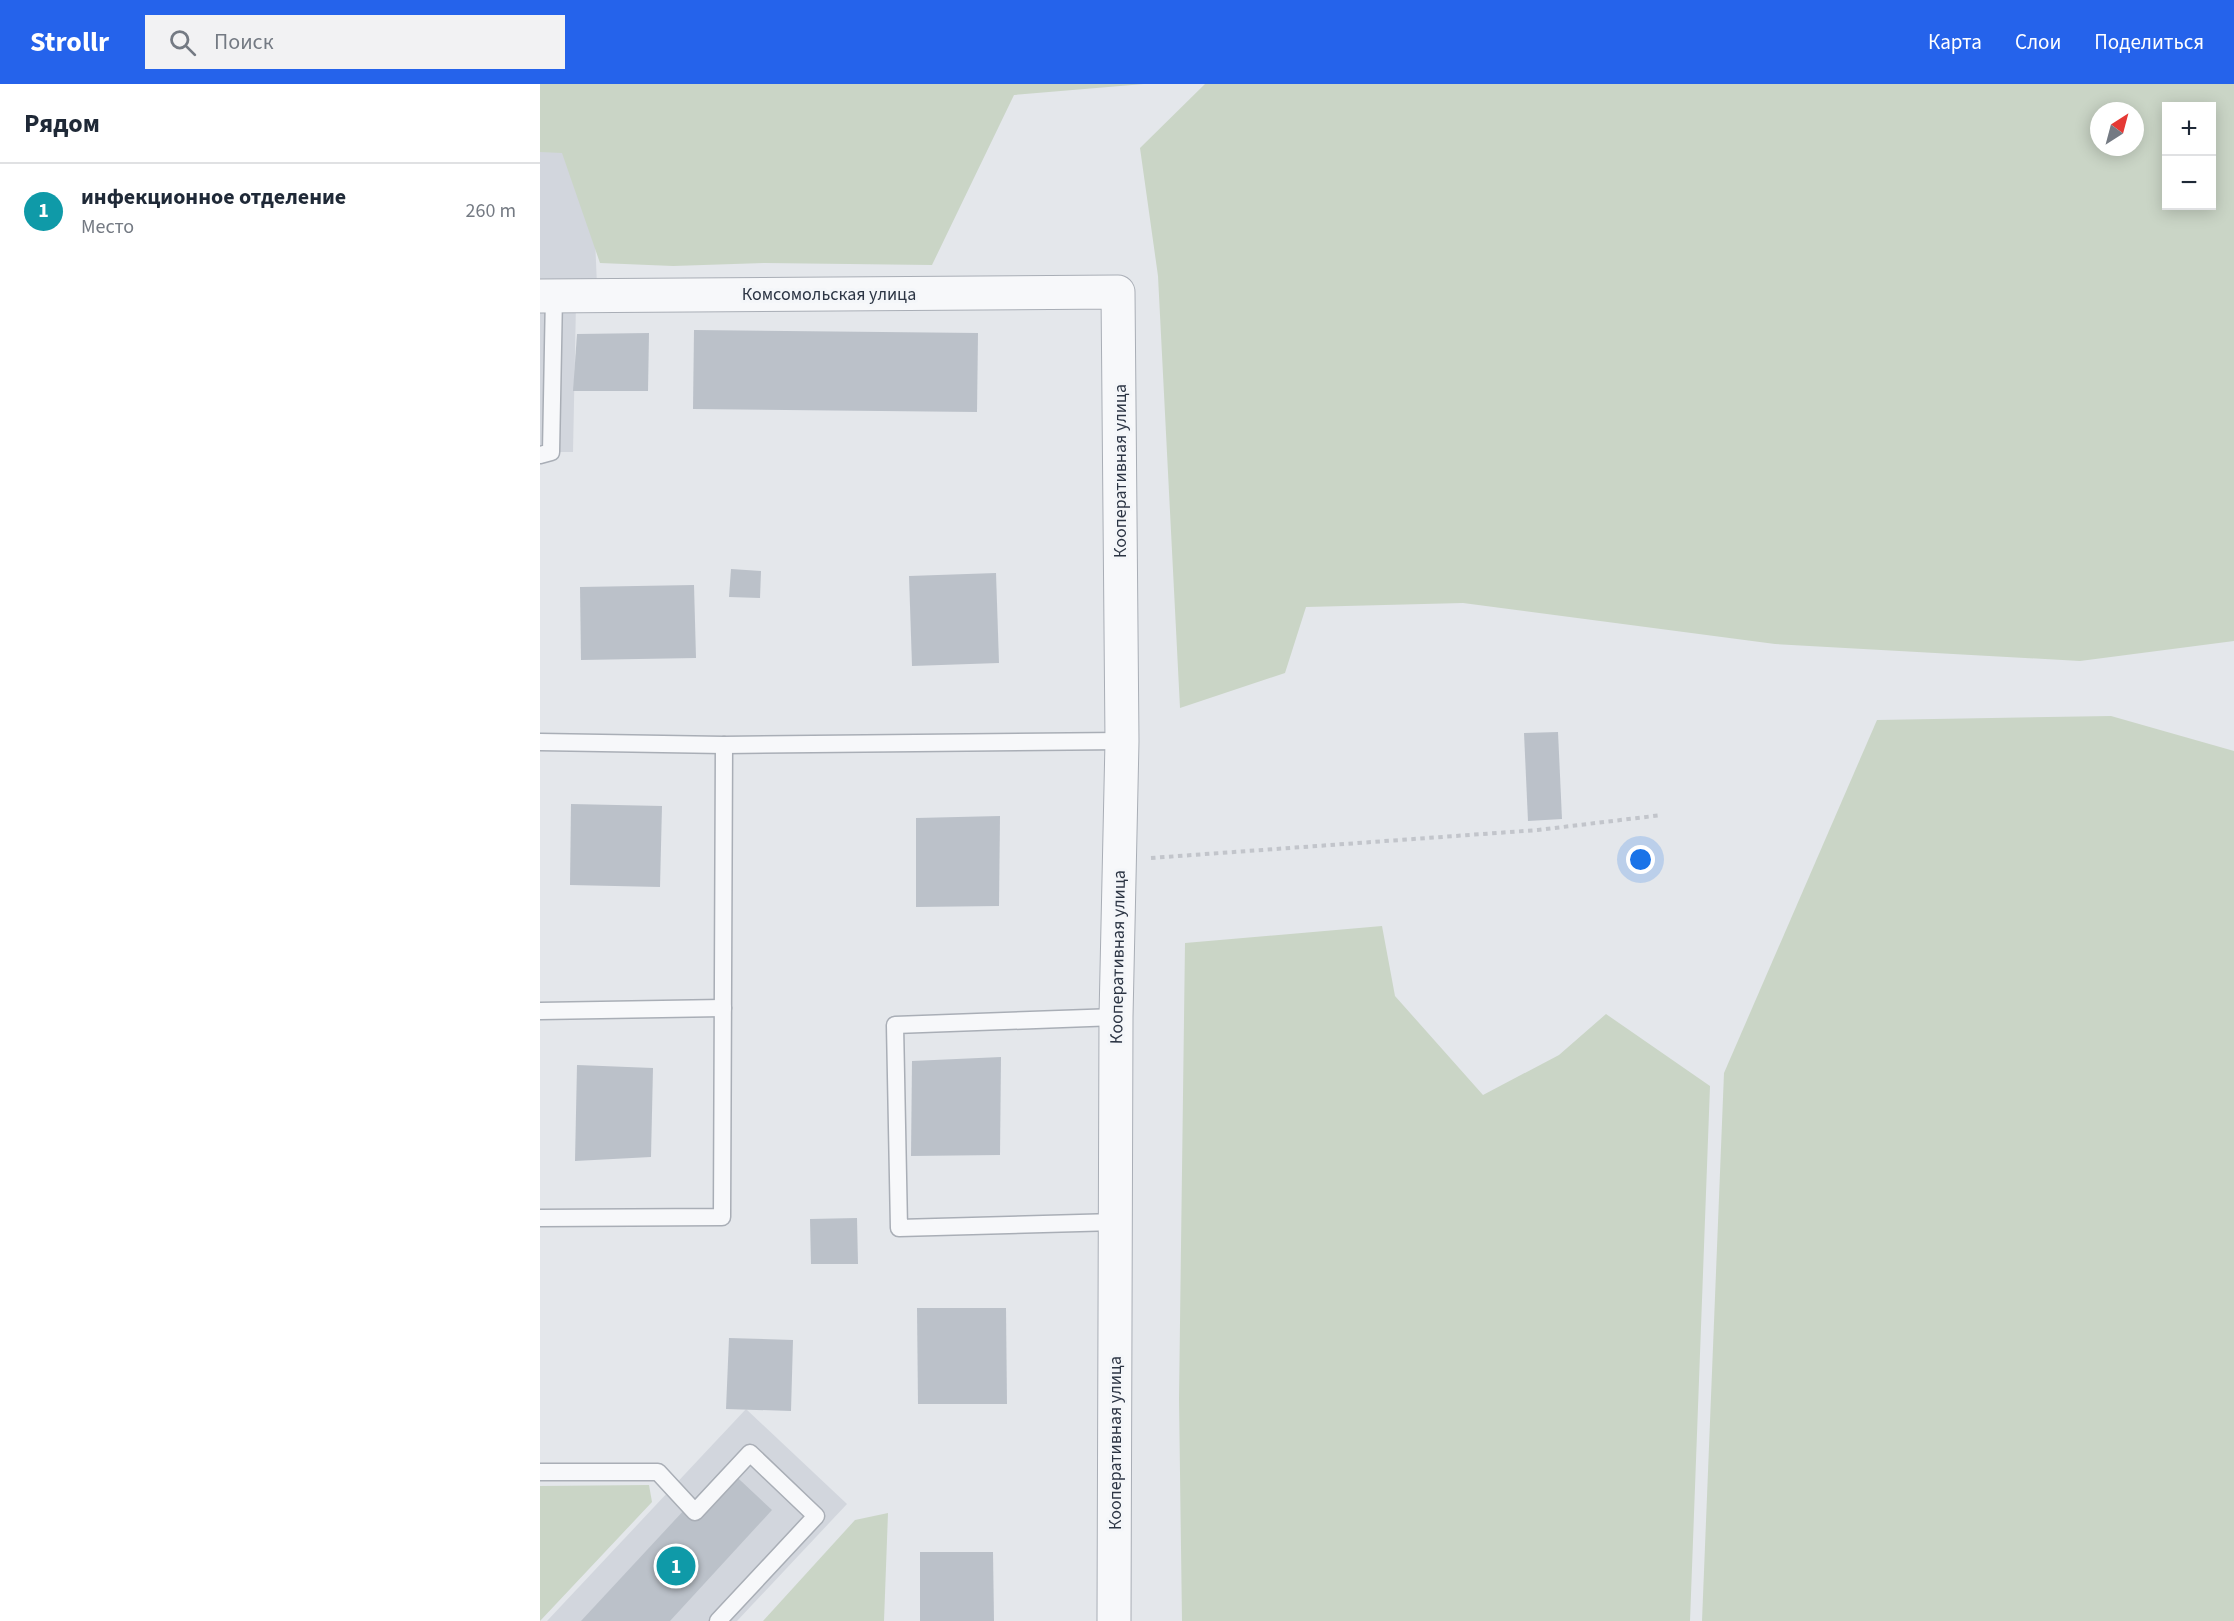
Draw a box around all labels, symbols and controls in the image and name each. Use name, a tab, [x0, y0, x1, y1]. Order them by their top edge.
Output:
search box	[145, 15, 565, 69]
text: Strollr	[30, 22, 109, 62]
icon: search	[166, 26, 199, 59]
text: Поиск	[214, 26, 274, 58]
text: Карта	[1928, 27, 1982, 57]
text: Слои	[2015, 27, 2061, 57]
text: Поделиться	[2094, 27, 2204, 57]
north arrow	[2090, 102, 2144, 156]
map controls	[2162, 102, 2216, 210]
button: +	[2162, 102, 2216, 156]
text: Рядом	[24, 105, 100, 142]
button: −	[2162, 156, 2216, 210]
text: инфекционное отделение	[81, 181, 346, 213]
text: 1	[38, 197, 49, 225]
text: 260 m	[466, 197, 516, 225]
text: Место	[81, 213, 134, 241]
street label: Комсомольская улица	[742, 282, 916, 307]
street label: Кооперативная улица	[1108, 384, 1133, 558]
your location	[1626, 845, 1655, 874]
street label: Кооперативная улица	[1104, 870, 1132, 1044]
street label: Кооперативная улица	[1103, 1356, 1128, 1530]
pin: 1	[656, 1544, 696, 1588]

